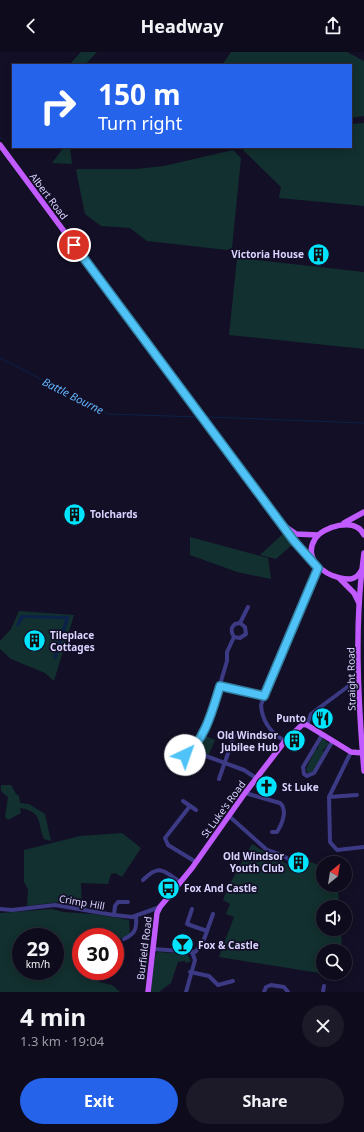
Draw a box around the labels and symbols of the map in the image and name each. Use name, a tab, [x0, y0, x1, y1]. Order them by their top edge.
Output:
street label: Albert Road	[27, 170, 71, 222]
pin	[57, 228, 91, 262]
building icon: Victoria House	[306, 241, 332, 267]
place label: Victoria House	[231, 247, 304, 261]
water label: Battle Bourne	[40, 374, 107, 418]
building icon: Tolchards	[61, 501, 87, 527]
place label: Tolchards	[90, 507, 138, 521]
building icon: Tileplace Cottages	[21, 628, 47, 654]
place label: Tileplace Cottages	[50, 628, 95, 654]
street label: Straight Road	[343, 647, 359, 711]
restaurant icon: Punto	[309, 705, 335, 731]
place label: Punto	[276, 711, 306, 725]
place label: Old Windsor Jubilee Hub	[217, 728, 279, 754]
building icon: Old Windsor Jubilee Hub	[281, 728, 307, 754]
position arrow	[164, 734, 206, 776]
church icon: St Luke	[254, 774, 280, 800]
street label: St Luke's Road	[198, 778, 248, 840]
place label: St Luke	[282, 780, 319, 794]
place label: Old Windsor Youth Club	[223, 849, 285, 875]
building icon: Old Windsor Youth Club	[286, 849, 312, 875]
north arrow	[316, 856, 352, 892]
bus stop icon: Fox And Castle	[155, 875, 181, 901]
place label: Fox And Castle	[184, 881, 257, 895]
street label: Crimp Hill	[58, 891, 106, 913]
street label: Burfield Road	[133, 915, 155, 981]
speed limit sign: 30	[72, 928, 124, 980]
bar icon: Fox & Castle	[170, 932, 196, 958]
place label: Fox & Castle	[198, 938, 259, 952]

